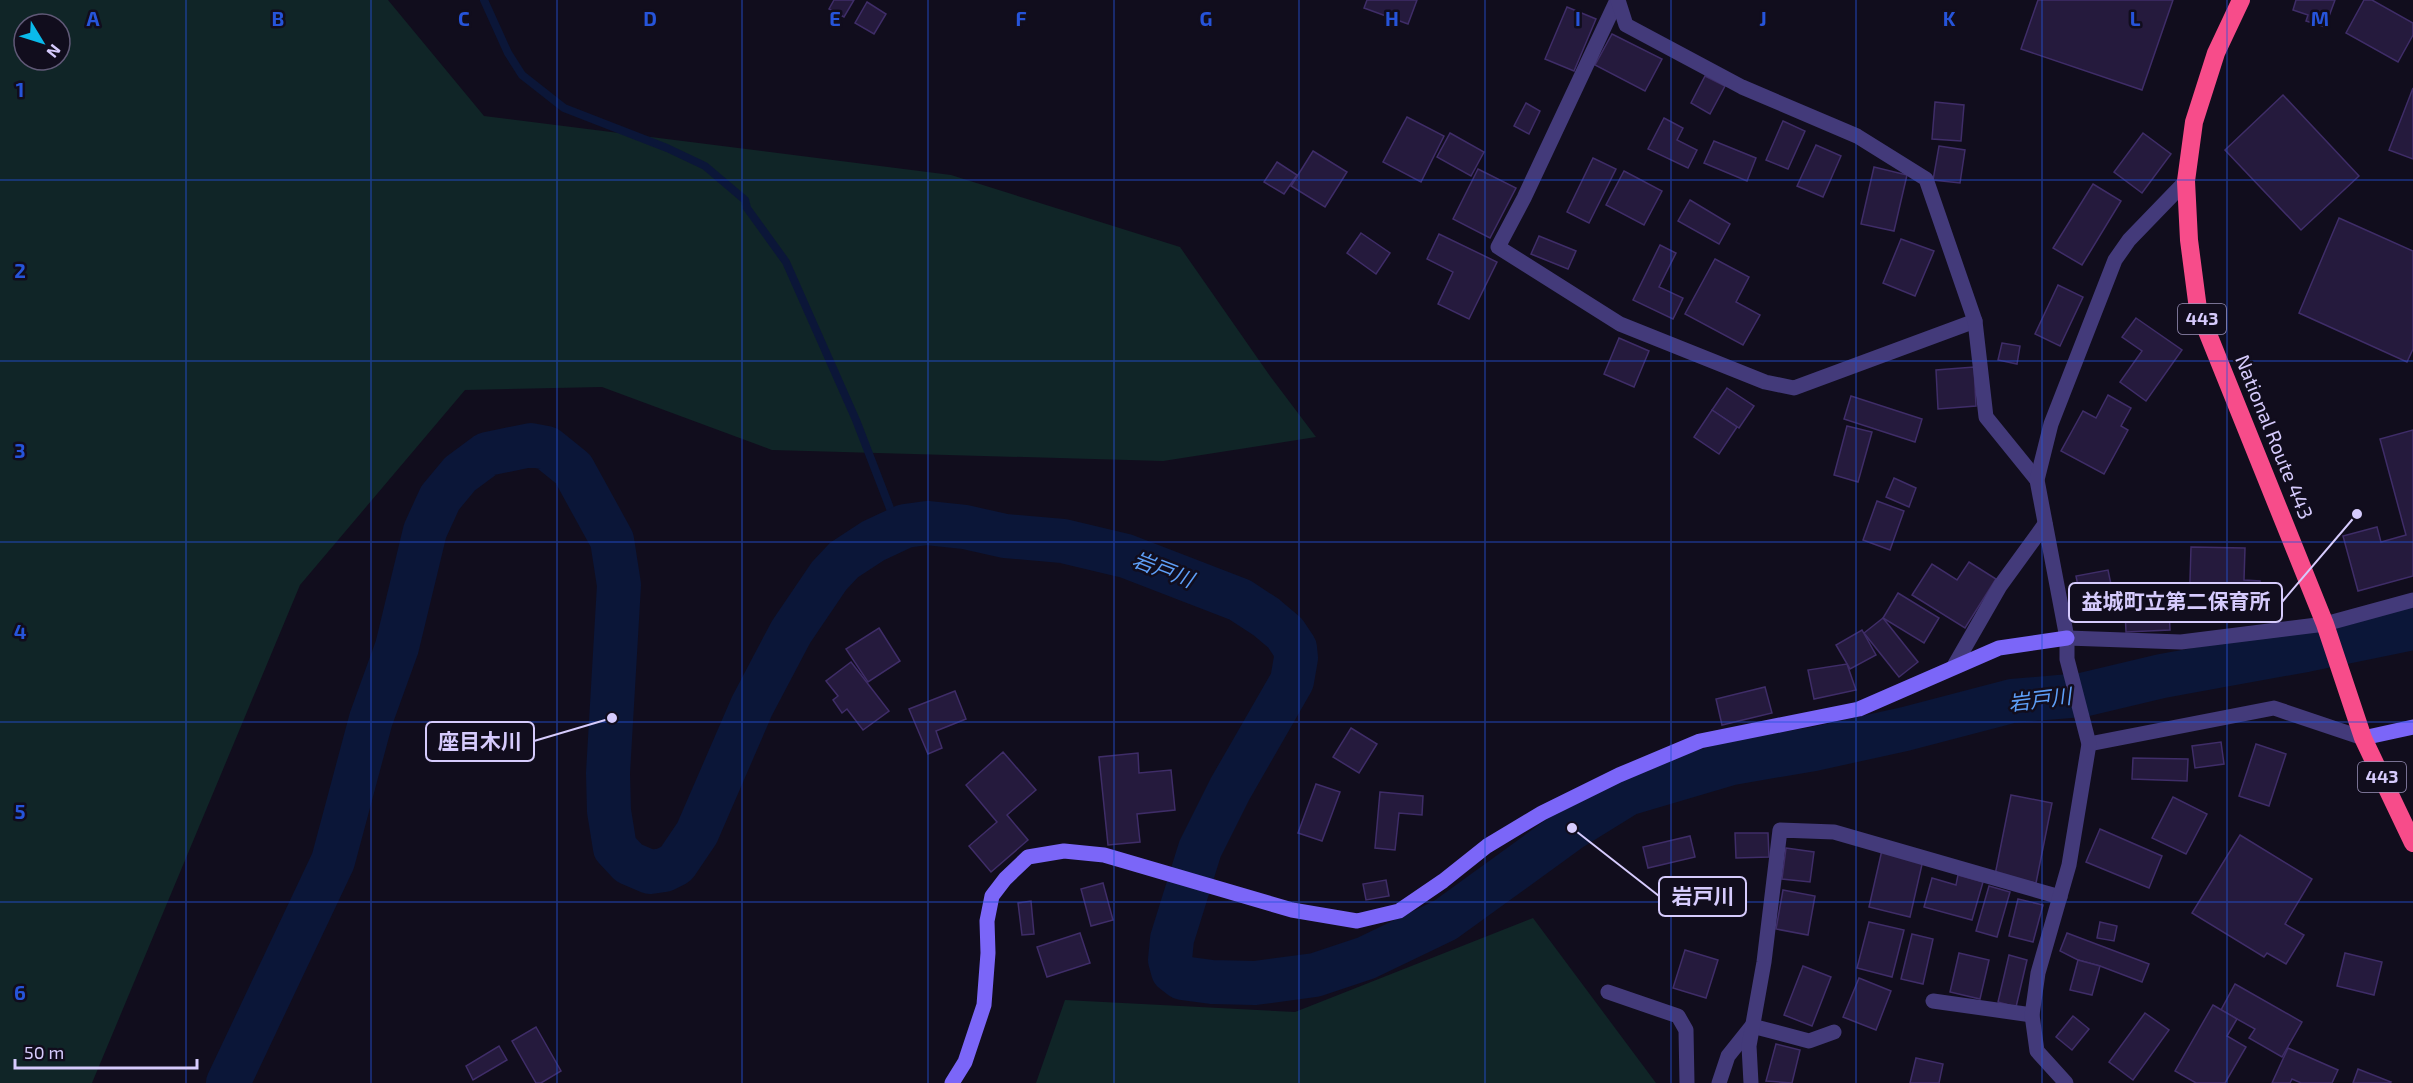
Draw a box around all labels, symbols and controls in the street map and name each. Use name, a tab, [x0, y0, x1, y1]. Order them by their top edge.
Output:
text: A	[86, 6, 100, 30]
text: B	[272, 6, 284, 30]
text: C	[458, 6, 470, 30]
text: D	[643, 6, 657, 30]
text: E	[829, 6, 841, 30]
text: F	[1015, 6, 1027, 30]
text: G	[1200, 6, 1212, 30]
text: H	[1385, 6, 1399, 30]
text: I	[1575, 6, 1581, 30]
text: J	[1759, 6, 1767, 30]
text: K	[1943, 6, 1956, 30]
text: L	[2130, 6, 2141, 30]
text: M	[2311, 6, 2329, 30]
north arrow	[12, 12, 72, 72]
text: N	[43, 41, 65, 62]
text: 1	[16, 77, 24, 101]
text: 2	[14, 258, 26, 282]
road number: 443	[2178, 304, 2226, 334]
street label: National Route 443	[2231, 351, 2319, 522]
text: 3	[14, 438, 26, 462]
water label: 岩戸川	[1130, 546, 1199, 592]
callout: 益城町立第二保育所	[2069, 583, 2282, 622]
text: 益城町立第二保育所	[2082, 588, 2271, 613]
text: 4	[14, 619, 27, 643]
water label: 岩戸川	[2007, 682, 2075, 715]
callout: 座目木川	[426, 722, 534, 761]
text: 座目木川	[438, 728, 522, 753]
road number: 443	[2358, 762, 2406, 792]
text: 5	[14, 799, 26, 823]
callout: 岩戸川	[1659, 877, 1746, 916]
text: 岩戸川	[1672, 883, 1735, 908]
text: 6	[14, 980, 26, 1004]
scale bar	[15, 1032, 196, 1070]
text: 50 m	[24, 1041, 64, 1063]

